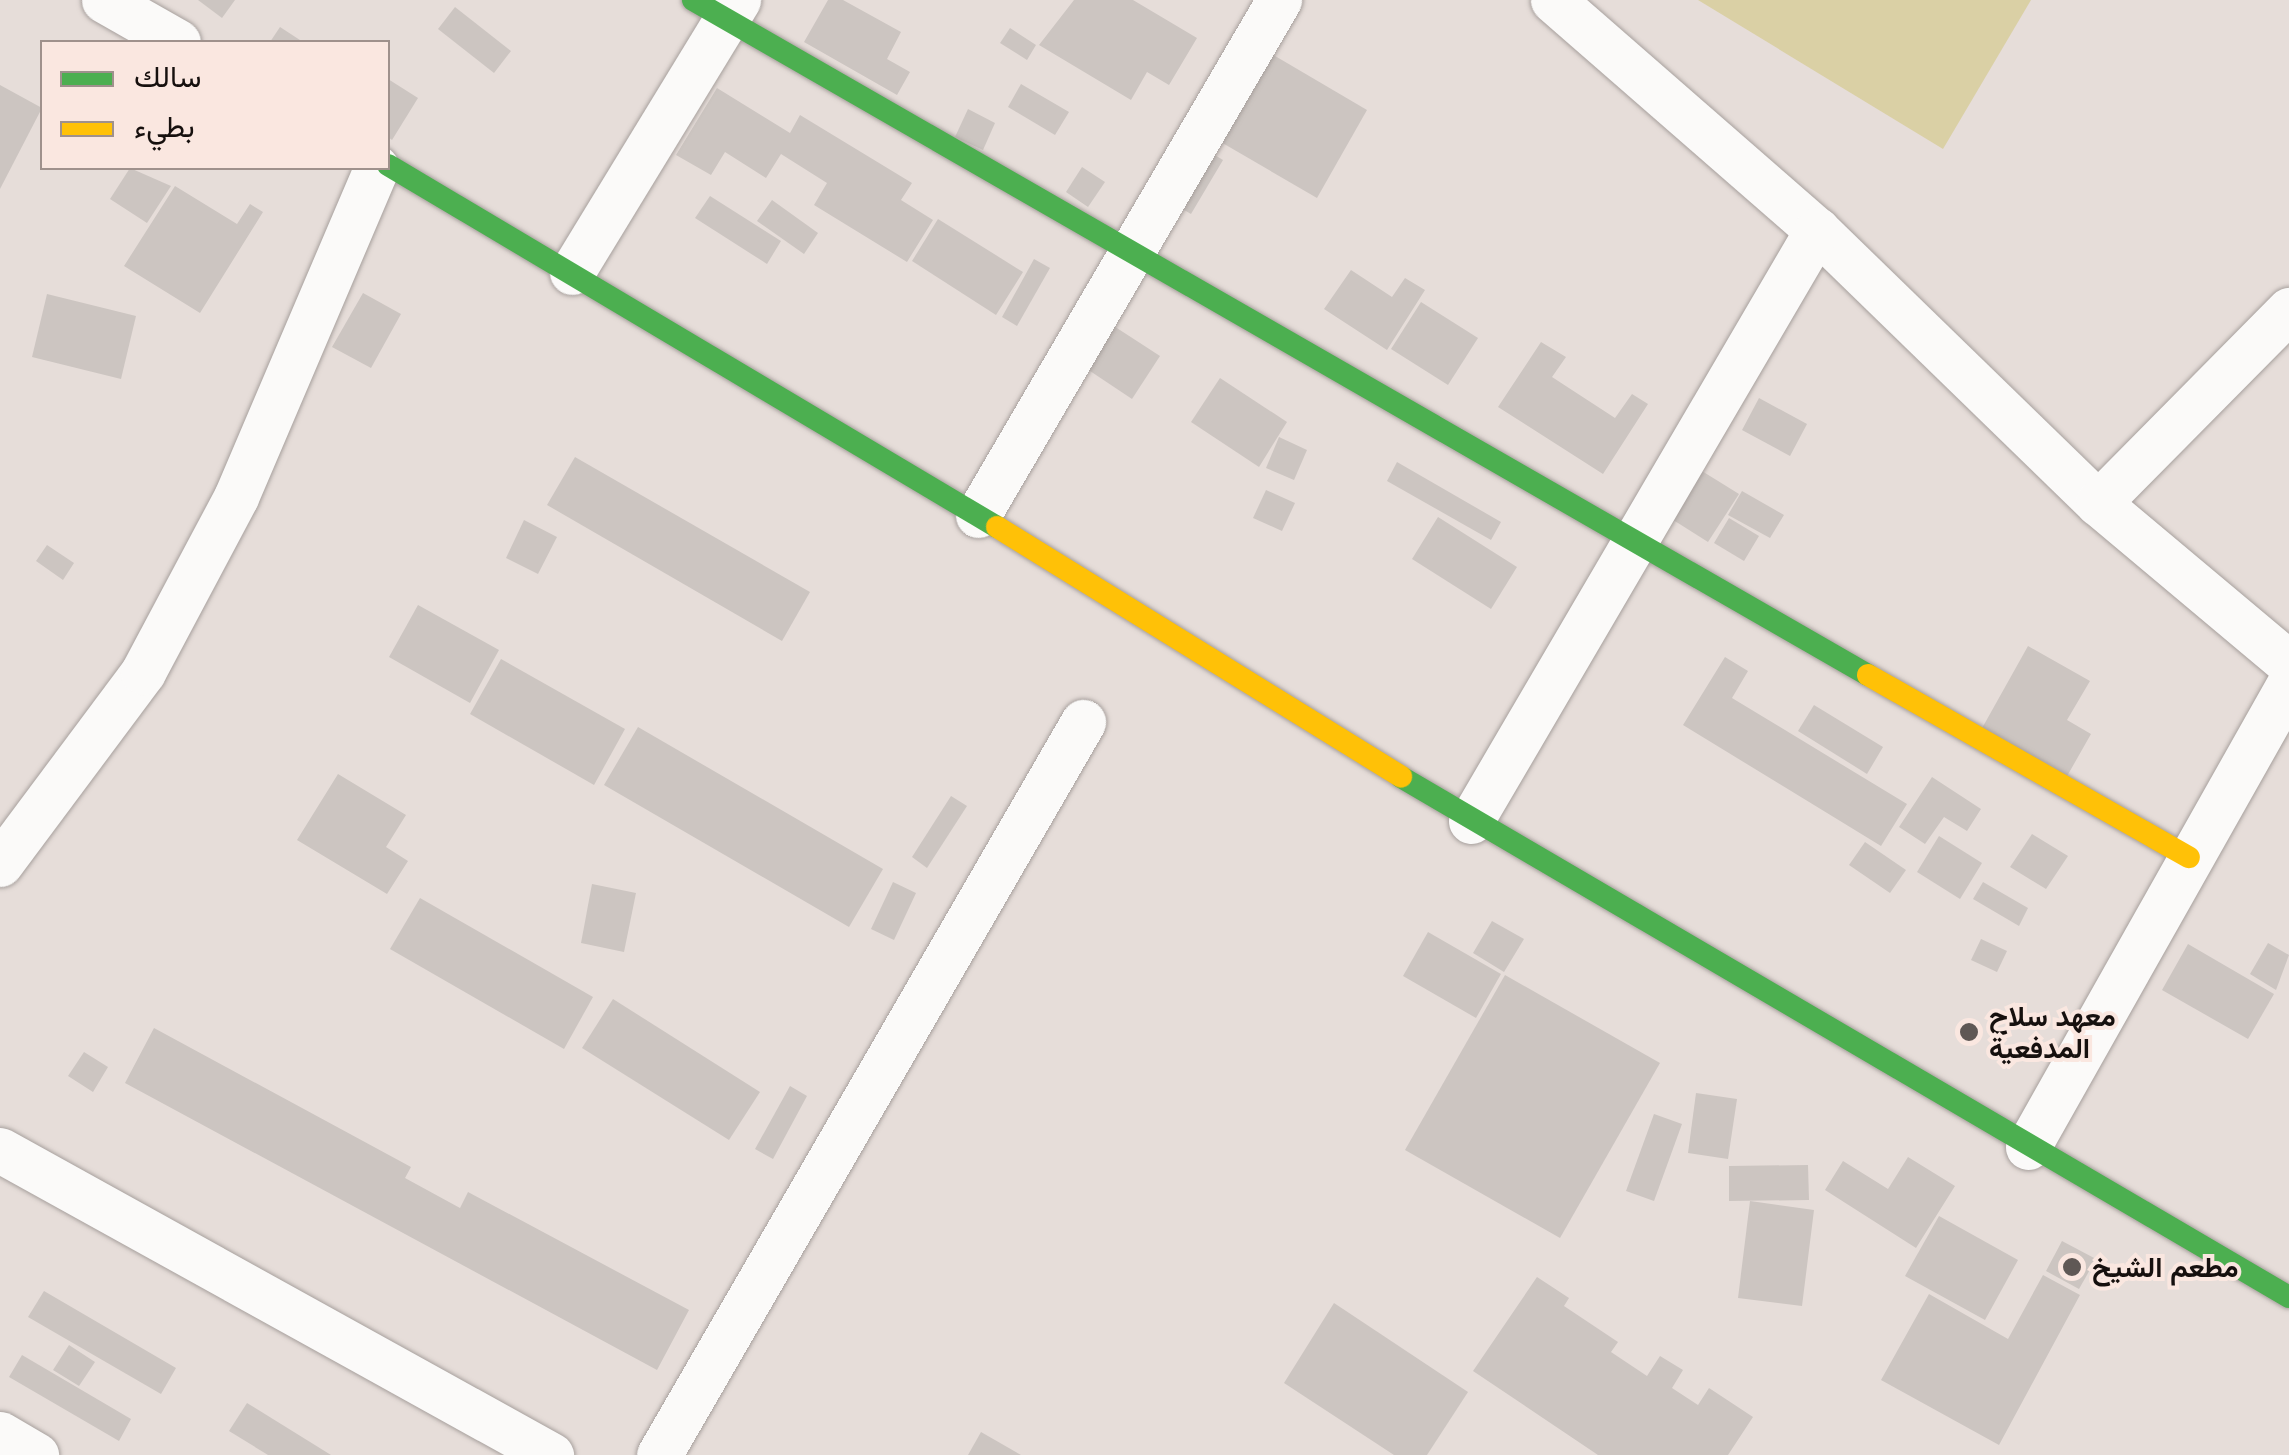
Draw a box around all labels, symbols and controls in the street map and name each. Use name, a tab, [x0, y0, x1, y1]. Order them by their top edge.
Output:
legend	[40, 40, 390, 170]
text: سالك	[134, 57, 201, 95]
text: بطيء	[134, 107, 195, 145]
place label: معهد سلاح المدفعية	[1989, 999, 2116, 1065]
marker: معهد سلاح المدفعية	[1958, 1021, 1980, 1043]
place label: مطعم الشيخ	[2092, 1250, 2238, 1284]
marker: مطعم الشيخ	[2061, 1256, 2083, 1278]

